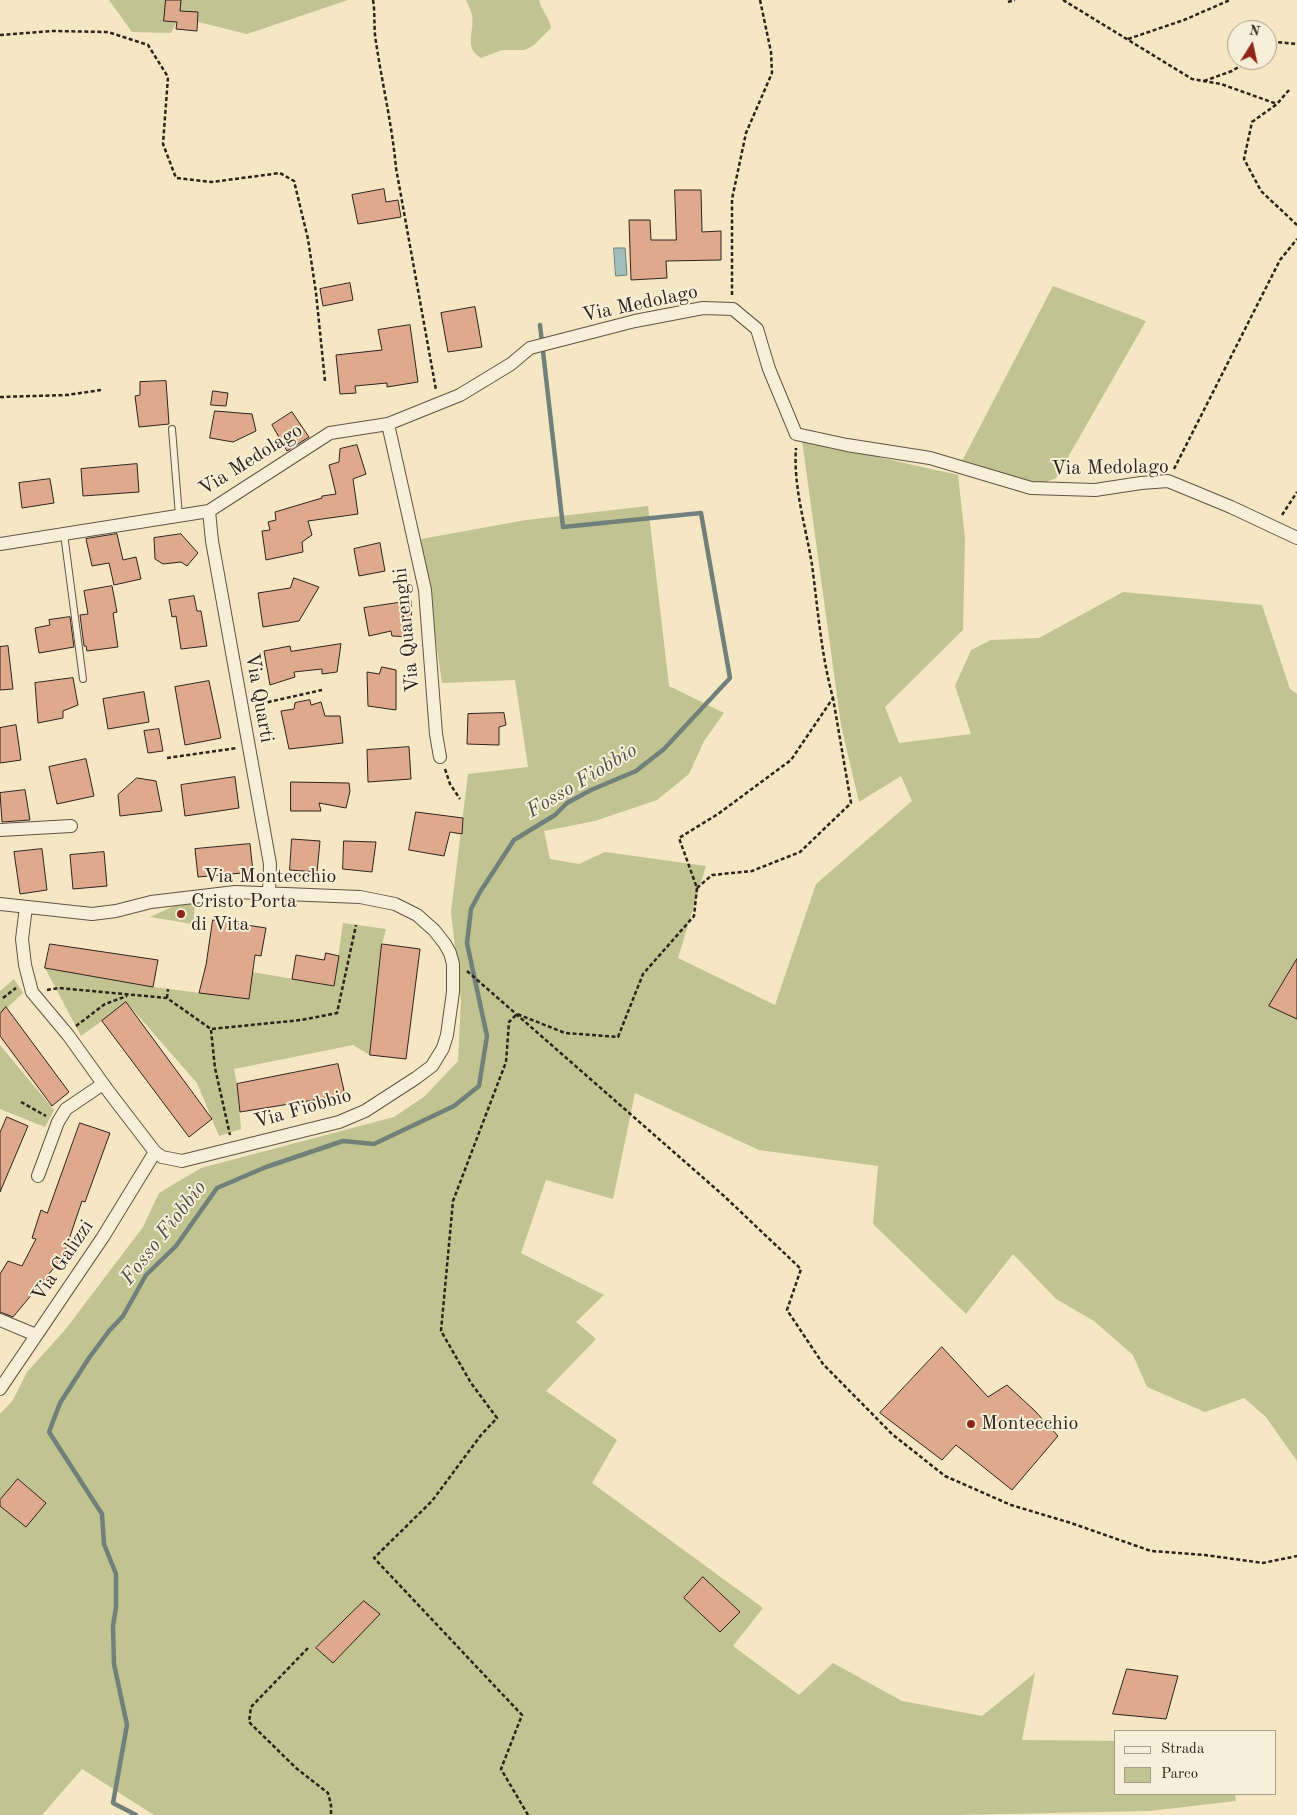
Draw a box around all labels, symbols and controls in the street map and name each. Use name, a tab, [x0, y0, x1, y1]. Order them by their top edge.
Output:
north arrow	[1227, 20, 1277, 70]
text: N	[1248, 23, 1261, 39]
street label: Via Medolago	[580, 280, 700, 328]
street label: Via Medolago	[195, 419, 307, 501]
street label: Via Medolago	[1051, 455, 1169, 481]
street label: Via Quarenghi	[389, 566, 425, 694]
street label: Via Quarti	[239, 651, 279, 745]
water label: Fosso Fiobbio	[522, 738, 642, 824]
street label: Via Montecchio	[204, 865, 336, 889]
place label: Cristo Porta di Vita	[191, 890, 297, 937]
marker: Cristo Porta di Vita	[175, 908, 187, 920]
street label: Via Fiobbio	[252, 1084, 354, 1134]
water label: Fosso Fiobbio	[116, 1176, 212, 1290]
street label: Via Galizzi	[27, 1216, 99, 1306]
place label: Montecchio	[981, 1412, 1078, 1436]
marker: Montecchio	[965, 1418, 977, 1430]
legend	[1114, 1730, 1277, 1795]
text: Strada	[1161, 1742, 1204, 1757]
text: Parco	[1161, 1767, 1198, 1782]

